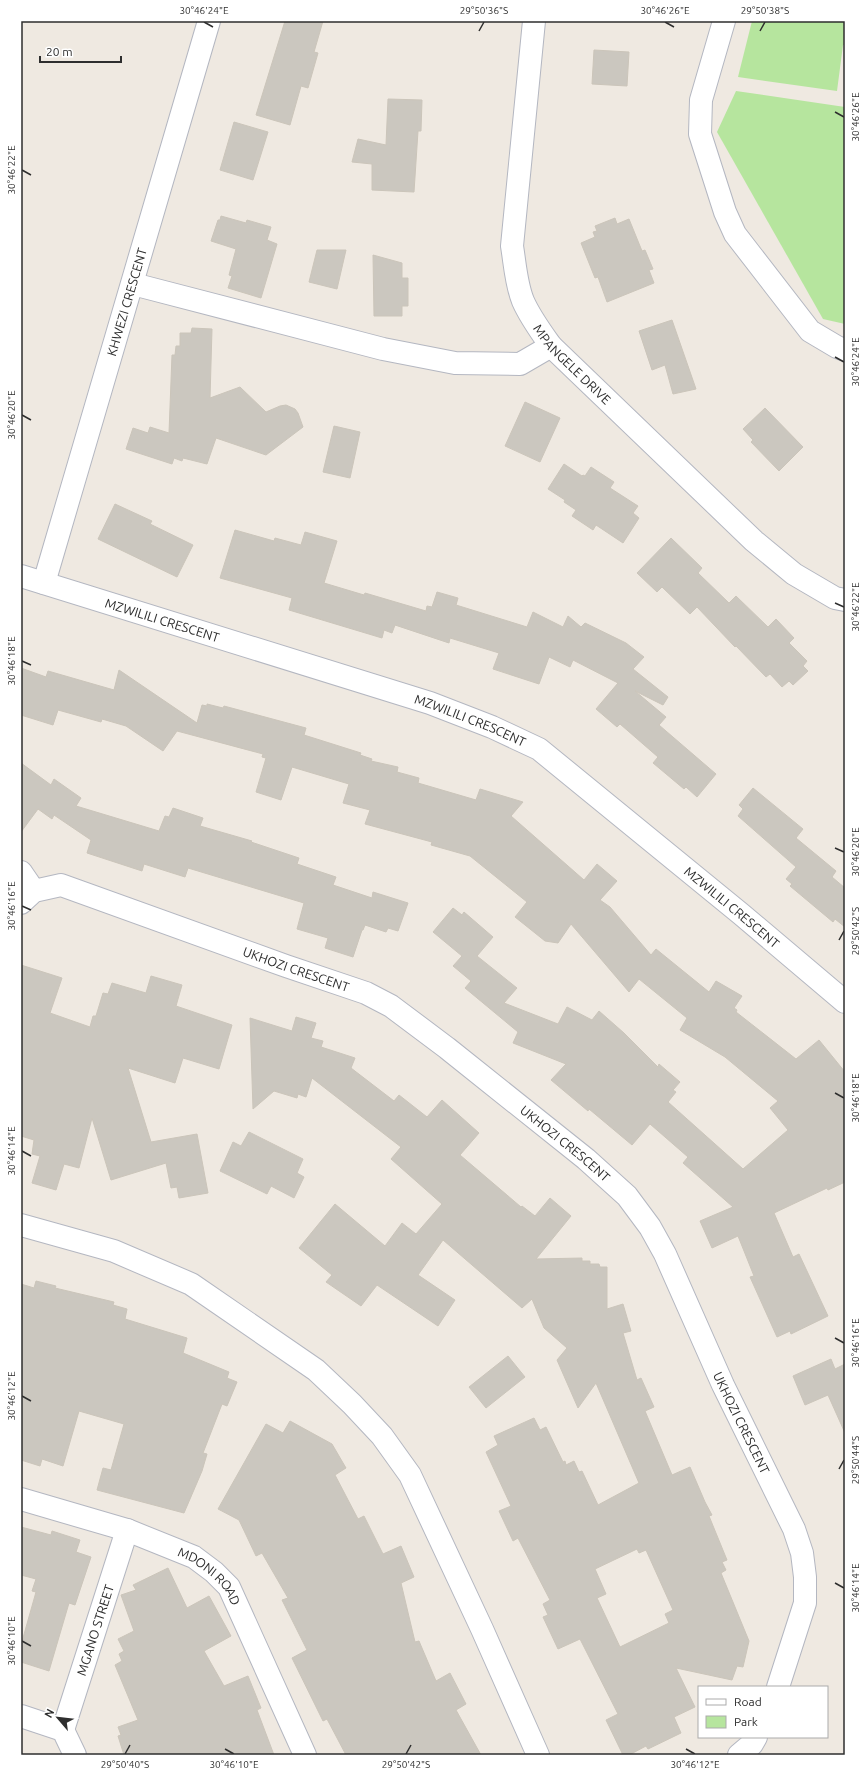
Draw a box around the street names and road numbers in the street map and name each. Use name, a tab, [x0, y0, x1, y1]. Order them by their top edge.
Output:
street label: KHWEZI CRESCENT	[104, 246, 149, 358]
street label: MPANGELE DRIVE	[531, 322, 614, 407]
street label: MZWILILI CRESCENT	[103, 596, 221, 644]
street label: MZWILILI CRESCENT	[413, 692, 528, 749]
street label: MZWILILI CRESCENT	[682, 864, 782, 950]
street label: UKHOZI CRESCENT	[241, 944, 351, 994]
street label: UKHOZI CRESCENT	[518, 1102, 613, 1184]
street label: UKHOZI CRESCENT	[711, 1370, 773, 1476]
street label: MDONI ROAD	[176, 1544, 243, 1607]
street label: MGANO STREET	[74, 1583, 116, 1677]

